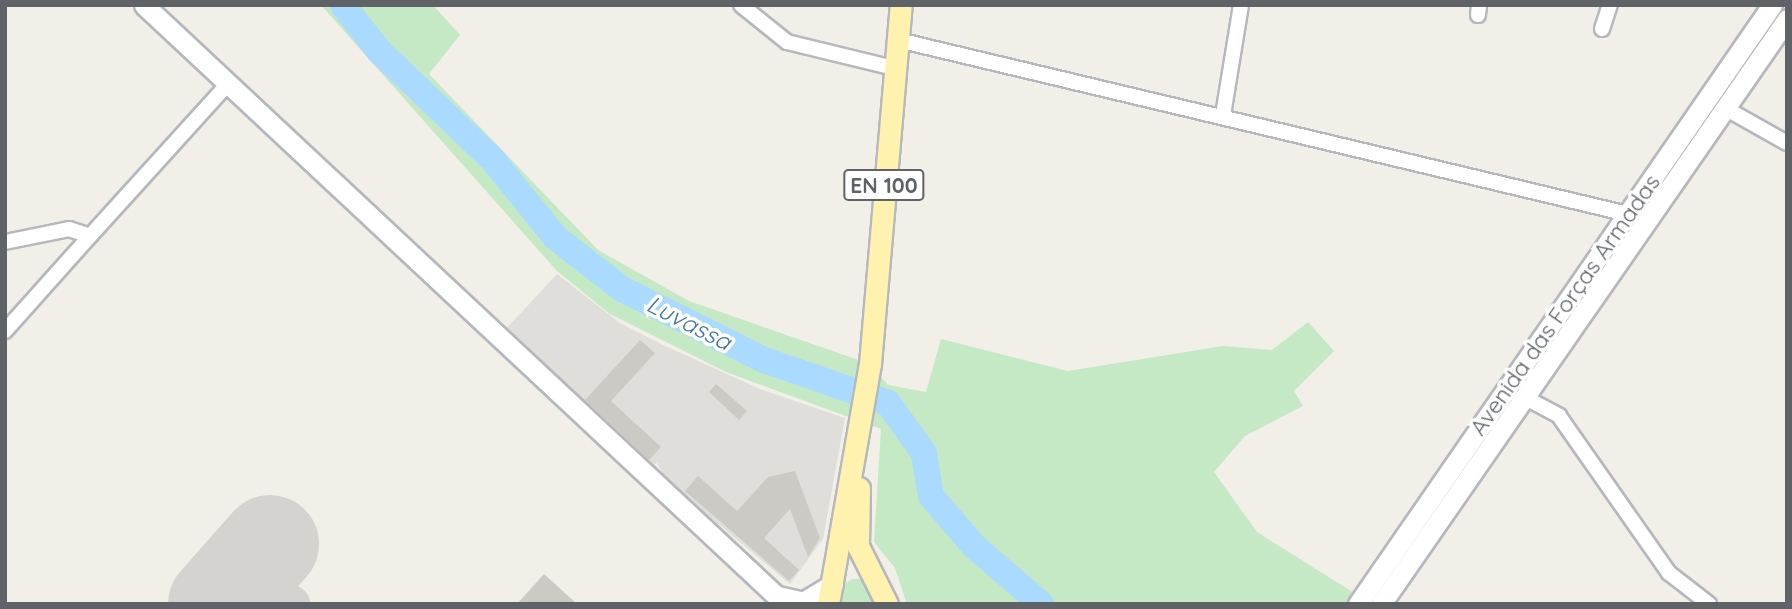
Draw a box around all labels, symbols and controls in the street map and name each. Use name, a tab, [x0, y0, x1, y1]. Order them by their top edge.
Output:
road number: EN 100	[842, 168, 926, 202]
street label: Avenida das Forças Armadas	[1464, 169, 1666, 441]
water label: Luvassa	[642, 290, 736, 356]

